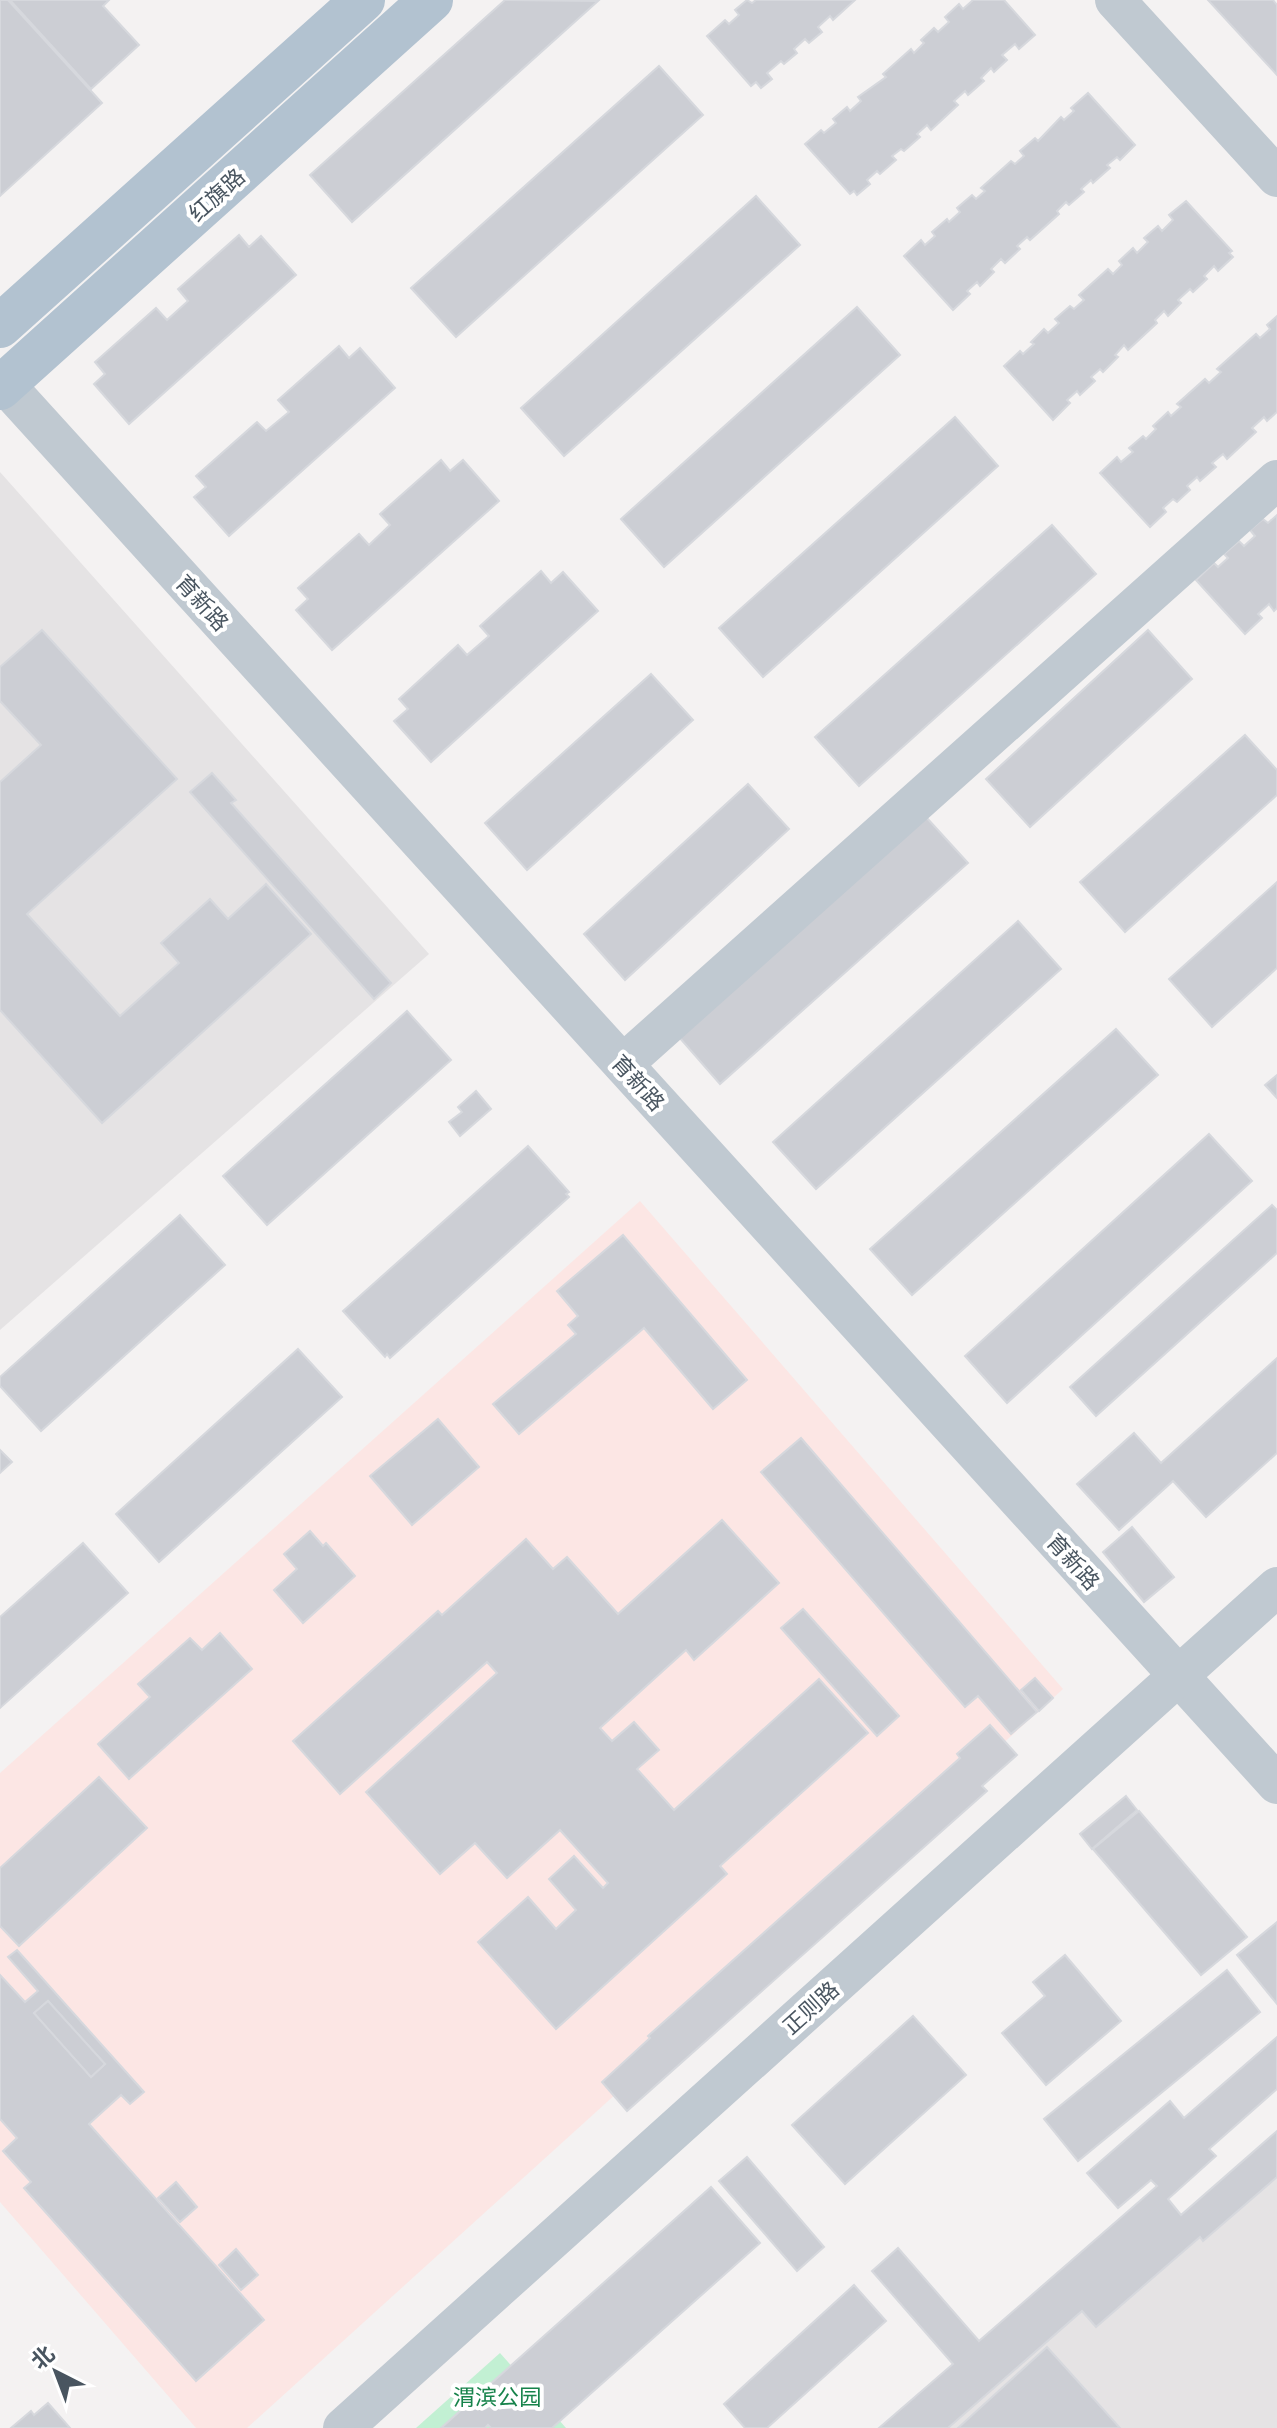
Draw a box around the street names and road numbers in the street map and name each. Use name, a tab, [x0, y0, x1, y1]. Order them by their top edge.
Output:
street label: 红旗路	[181, 161, 251, 227]
street label: 育新路	[170, 567, 236, 637]
street label: 育新路	[606, 1047, 672, 1117]
street label: 育新路	[1041, 1526, 1107, 1596]
street label: 正则路	[775, 1974, 845, 2040]

